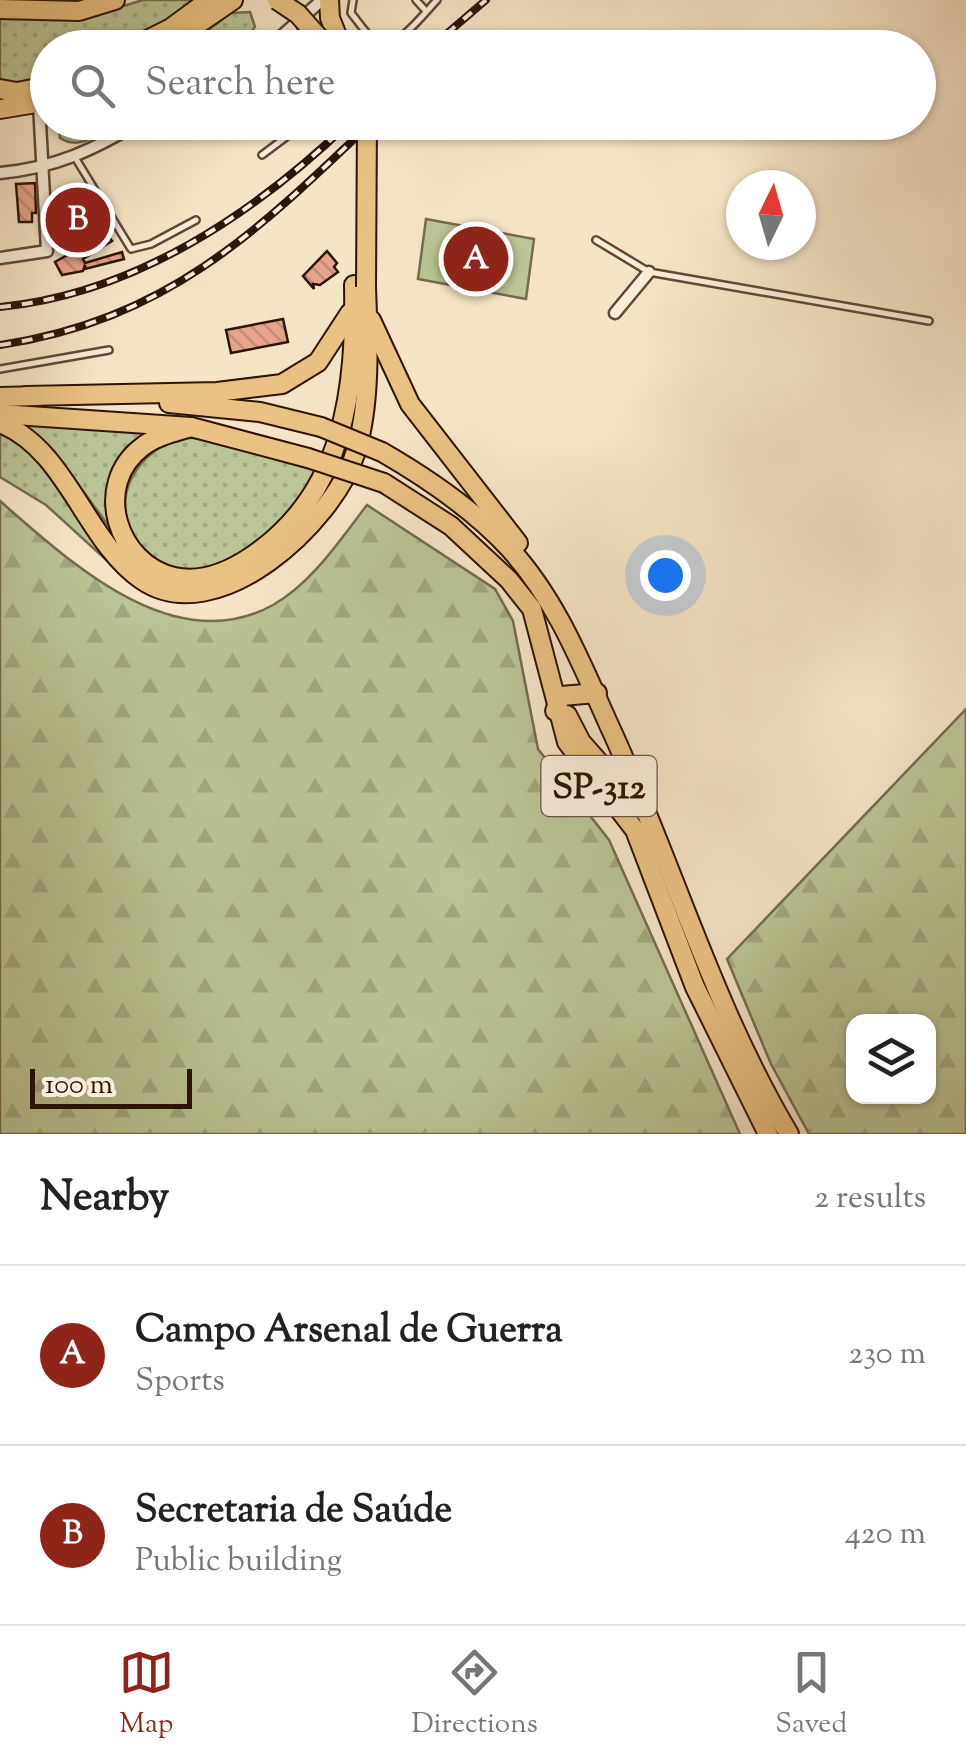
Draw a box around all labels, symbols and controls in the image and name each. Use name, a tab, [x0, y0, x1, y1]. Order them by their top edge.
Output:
search box	[30, 30, 936, 140]
icon: search	[65, 58, 120, 113]
text: Search here	[145, 58, 336, 112]
north arrow	[726, 170, 816, 260]
pin: B	[46, 182, 110, 258]
pin: A	[444, 222, 508, 296]
your location	[640, 550, 691, 601]
road number: SP-312	[542, 756, 656, 816]
map controls	[846, 1014, 936, 1104]
button: layers	[846, 1014, 936, 1104]
scale bar	[30, 1064, 192, 1108]
text: 100 m	[45, 1066, 113, 1106]
text: Nearby	[40, 1169, 169, 1229]
text: 2 results	[814, 1176, 926, 1222]
text: Campo Arsenal de Guerra	[135, 1305, 563, 1359]
text: A	[60, 1332, 85, 1378]
text: 230 m	[848, 1332, 926, 1378]
text: Sports	[135, 1359, 225, 1405]
text: Secretaria de Saúde	[135, 1485, 452, 1539]
text: B	[62, 1512, 83, 1558]
text: 420 m	[845, 1512, 926, 1558]
text: Public building	[135, 1539, 342, 1585]
tab: Map	[119, 1645, 174, 1745]
tab: Directions	[411, 1645, 538, 1745]
tab: Saved	[775, 1645, 847, 1745]

